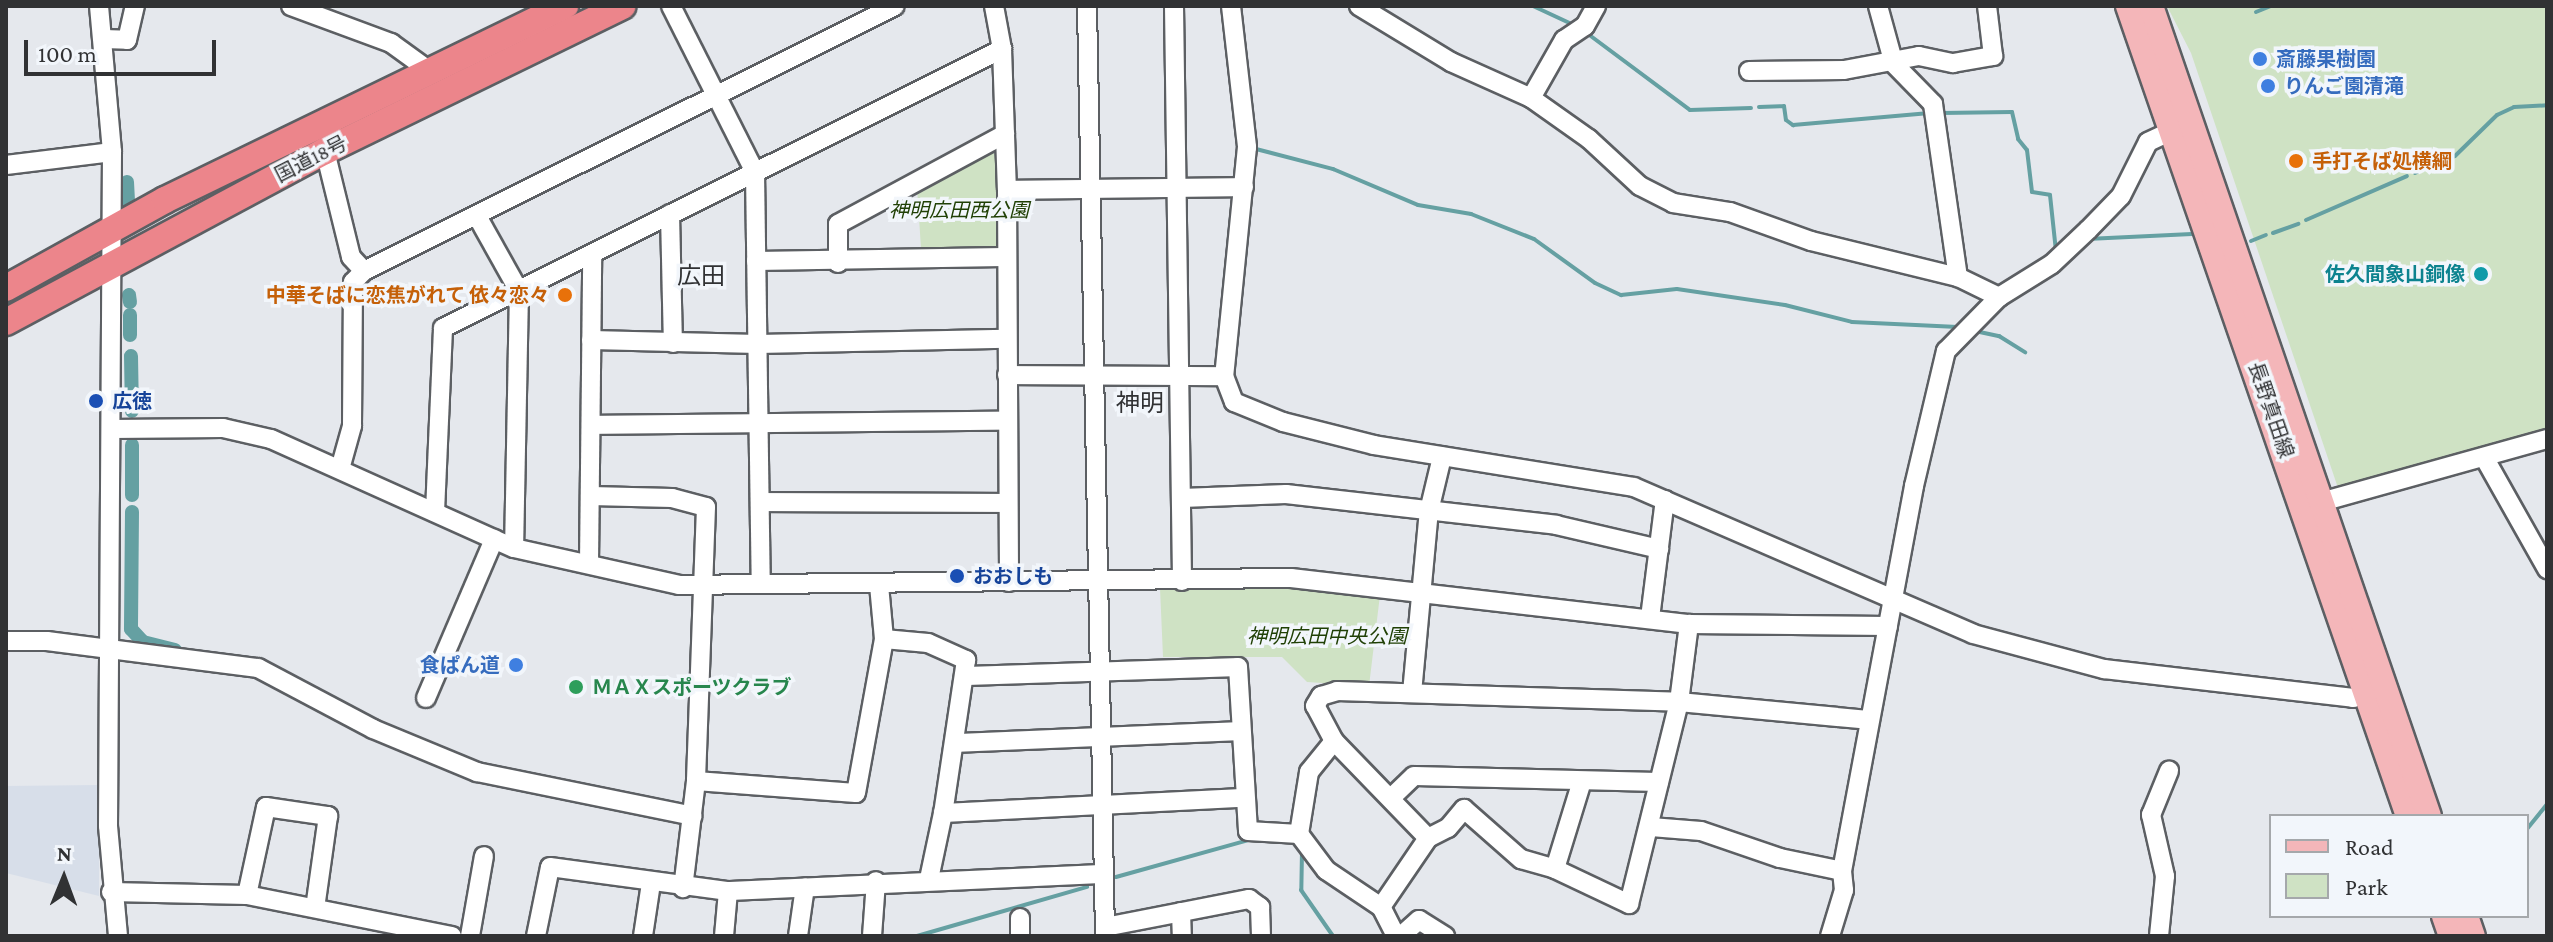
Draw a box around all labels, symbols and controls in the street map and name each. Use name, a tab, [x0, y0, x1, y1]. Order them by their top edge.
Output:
scale bar	[28, 24, 220, 74]
text: 100 m	[38, 40, 97, 67]
place label: 斎藤果樹園	[2276, 47, 2376, 71]
marker: 斎藤果樹園	[2251, 50, 2269, 68]
place label: りんご園清滝	[2284, 74, 2404, 98]
marker: りんご園清滝	[2259, 77, 2277, 95]
street label: 国道18号	[271, 131, 351, 187]
place label: 手打そば処横綱	[2312, 149, 2452, 173]
marker: 手打そば処横綱	[2287, 152, 2305, 170]
park label: 神明広田西公園	[889, 198, 1029, 222]
district label: 広田	[677, 262, 725, 290]
place label: 佐久間象山銅像	[2325, 262, 2465, 286]
marker: 佐久間象山銅像	[2472, 265, 2490, 283]
place label: 中華そばに恋焦がれて 依々恋々	[265, 283, 549, 307]
marker: 中華そばに恋焦がれて 依々恋々	[556, 286, 574, 304]
street label: 長野真田線	[2243, 359, 2299, 461]
place label: 広徳	[112, 389, 152, 413]
district label: 神明	[1116, 389, 1164, 417]
marker: 広徳	[87, 392, 105, 410]
place label: おおしも	[973, 564, 1053, 588]
marker: おおしも	[948, 567, 966, 585]
park label: 神明広田中央公園	[1247, 624, 1407, 648]
place label: 食ぱん道	[420, 653, 500, 677]
marker: 食ぱん道	[507, 656, 525, 674]
place label: ＭＡＸスポーツクラブ	[592, 675, 792, 699]
marker: ＭＡＸスポーツクラブ	[567, 678, 585, 696]
legend	[2269, 814, 2529, 918]
text: Road	[2345, 833, 2394, 860]
north arrow	[24, 838, 104, 918]
text: N	[57, 841, 72, 866]
text: Park	[2345, 873, 2388, 900]

